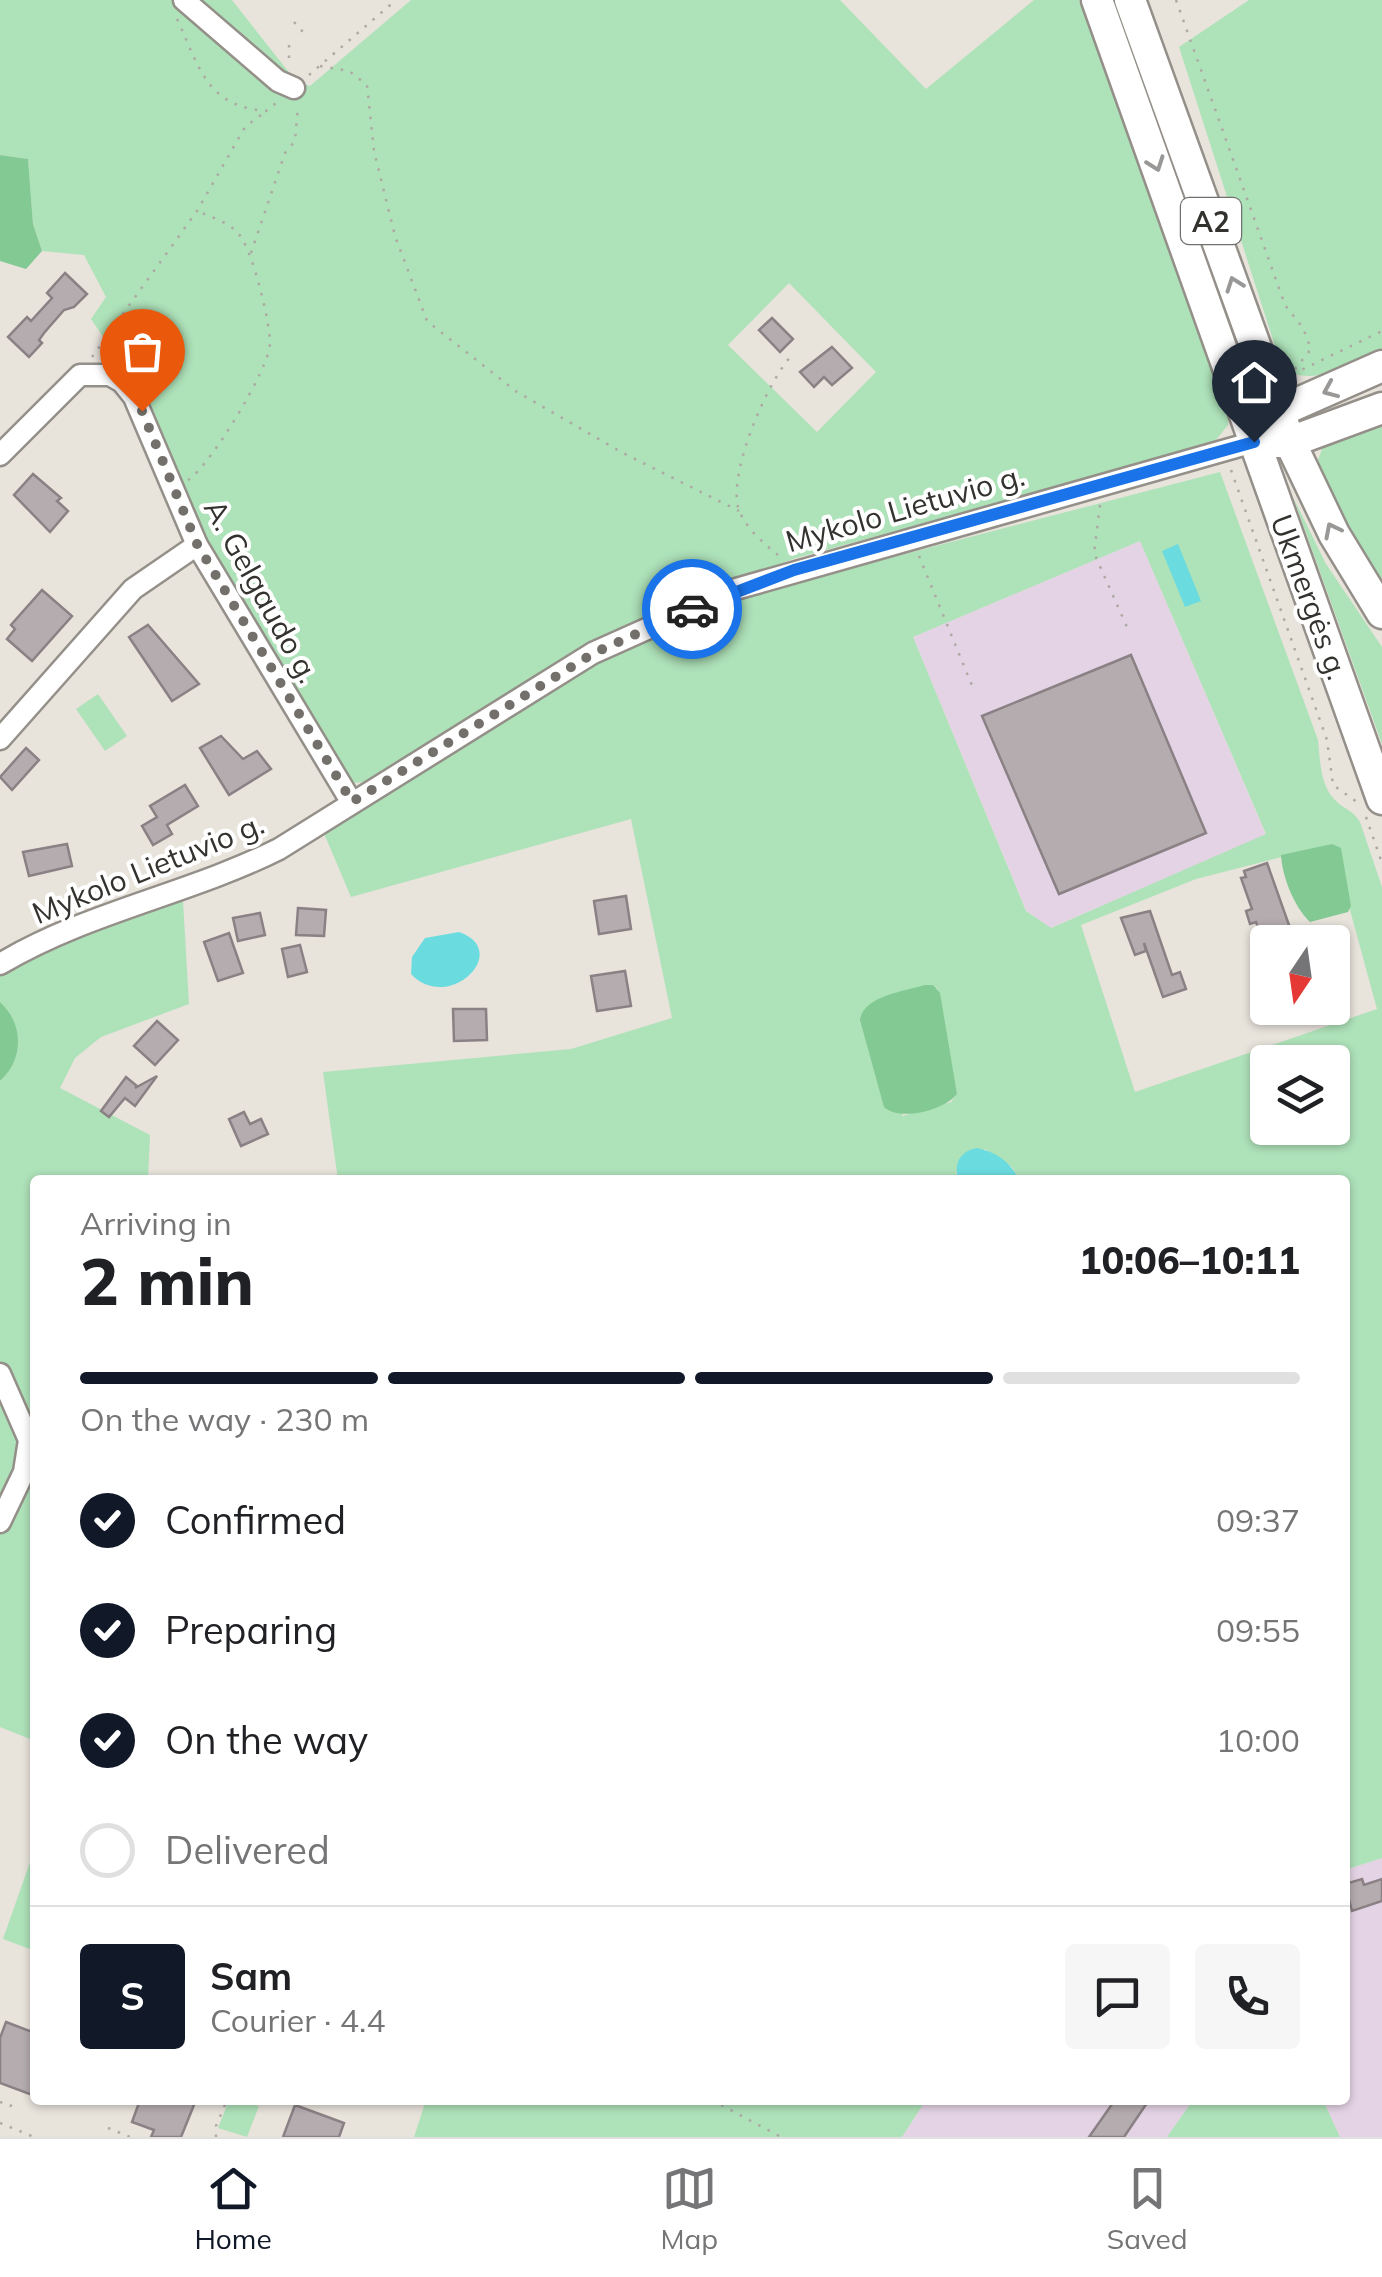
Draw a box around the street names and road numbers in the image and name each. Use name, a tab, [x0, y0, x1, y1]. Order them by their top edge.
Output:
road number: A2	[1181, 198, 1241, 244]
street label: Mykolo Lietuvio g.	[781, 456, 1029, 560]
street label: A. Gelgaudo g.	[196, 493, 328, 689]
street label: Ukmergės g.	[1263, 509, 1357, 685]
street label: Mykolo Lietuvio g.	[27, 804, 269, 932]

